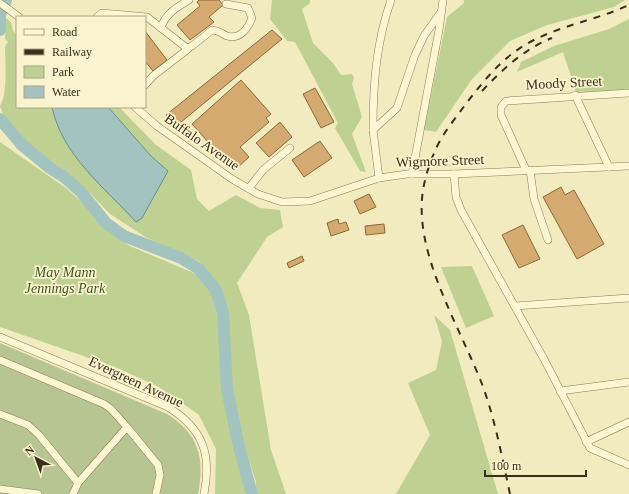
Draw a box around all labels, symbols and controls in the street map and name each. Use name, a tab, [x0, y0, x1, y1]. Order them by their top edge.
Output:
legend	[16, 16, 146, 108]
text: Road	[52, 25, 77, 39]
text: Railway	[52, 45, 92, 59]
text: Park	[52, 65, 74, 79]
street label: Moody Street	[525, 74, 603, 92]
text: Water	[52, 85, 80, 99]
street label: Buffalo Avenue	[162, 111, 242, 173]
street label: Wigmore Street	[396, 152, 485, 170]
park label: May Mann Jennings Park	[25, 265, 106, 296]
street label: Evergreen Avenue	[86, 354, 186, 410]
north arrow	[16, 438, 56, 478]
text: N	[23, 443, 36, 458]
scale bar	[485, 452, 586, 478]
text: 100 m	[491, 459, 522, 473]

